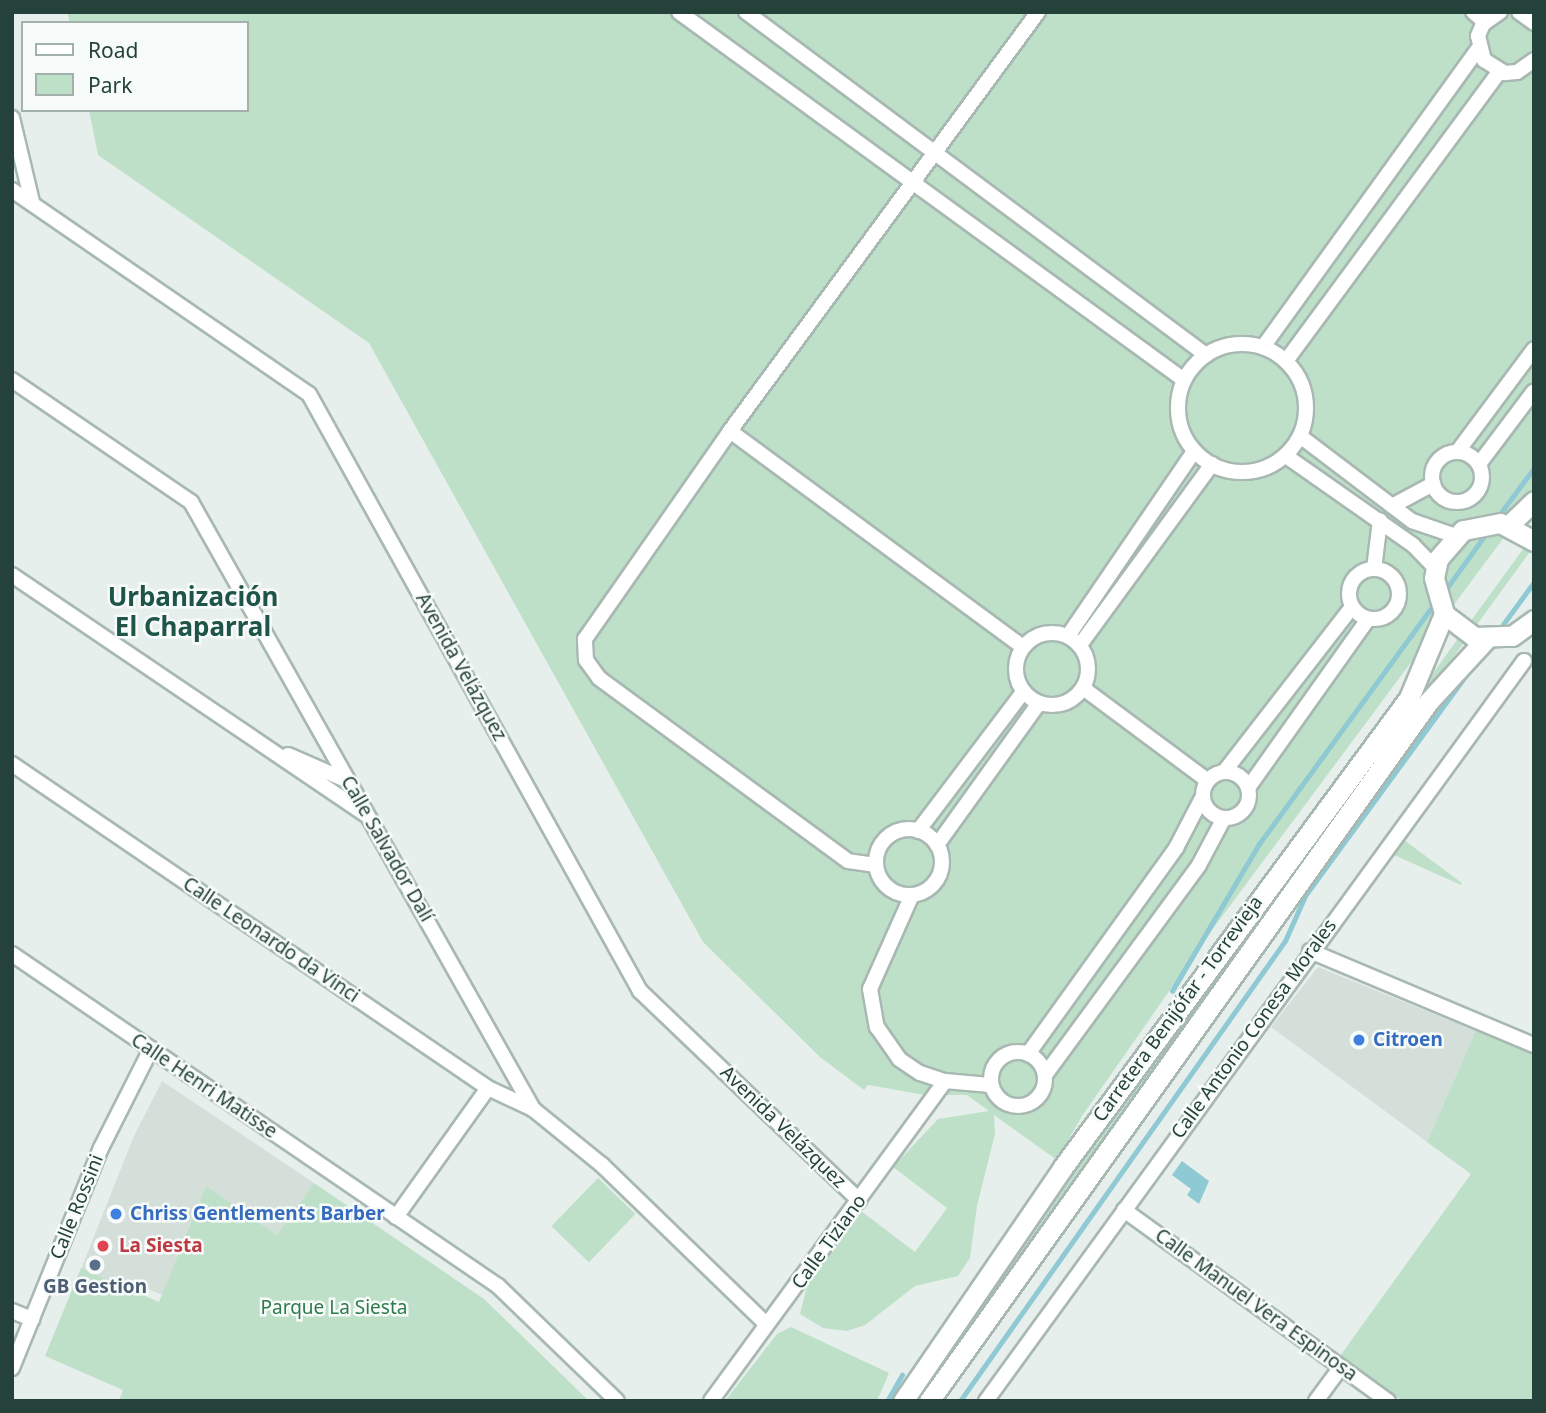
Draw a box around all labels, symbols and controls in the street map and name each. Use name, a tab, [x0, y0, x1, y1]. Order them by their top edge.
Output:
legend	[21, 21, 248, 112]
text: Road	[88, 36, 138, 64]
text: Park	[88, 71, 132, 99]
district label: Urbanización El Chaparral	[108, 581, 278, 642]
street label: Avenida Velázquez	[411, 589, 511, 745]
street label: Calle Salvador Dalí	[336, 772, 438, 926]
street label: Calle Leonardo da Vinci	[179, 872, 363, 1008]
street label: Carretera Benijófar - Torrevieja	[1088, 892, 1268, 1126]
street label: Calle Antonio Conesa Morales	[1167, 915, 1341, 1143]
street label: Calle Henri Matisse	[127, 1029, 281, 1143]
place label: Citroen	[1373, 1029, 1443, 1051]
marker: Citroen	[1351, 1032, 1367, 1048]
street label: Avenida Velázquez	[716, 1061, 850, 1193]
street label: Calle Rossini	[46, 1151, 108, 1263]
street label: Calle Tiziano	[787, 1190, 871, 1294]
place label: Chriss Gentlements Barber	[130, 1203, 385, 1225]
marker: Chriss Gentlements Barber	[108, 1206, 124, 1222]
street label: Calle Manuel Vera Espinosa	[1151, 1224, 1361, 1386]
place label: La Siesta	[119, 1235, 203, 1257]
marker: La Siesta	[93, 1236, 113, 1256]
marker: GB Gestion	[87, 1257, 103, 1273]
place label: GB Gestion	[43, 1276, 147, 1298]
park label: Parque La Siesta	[261, 1297, 407, 1319]

